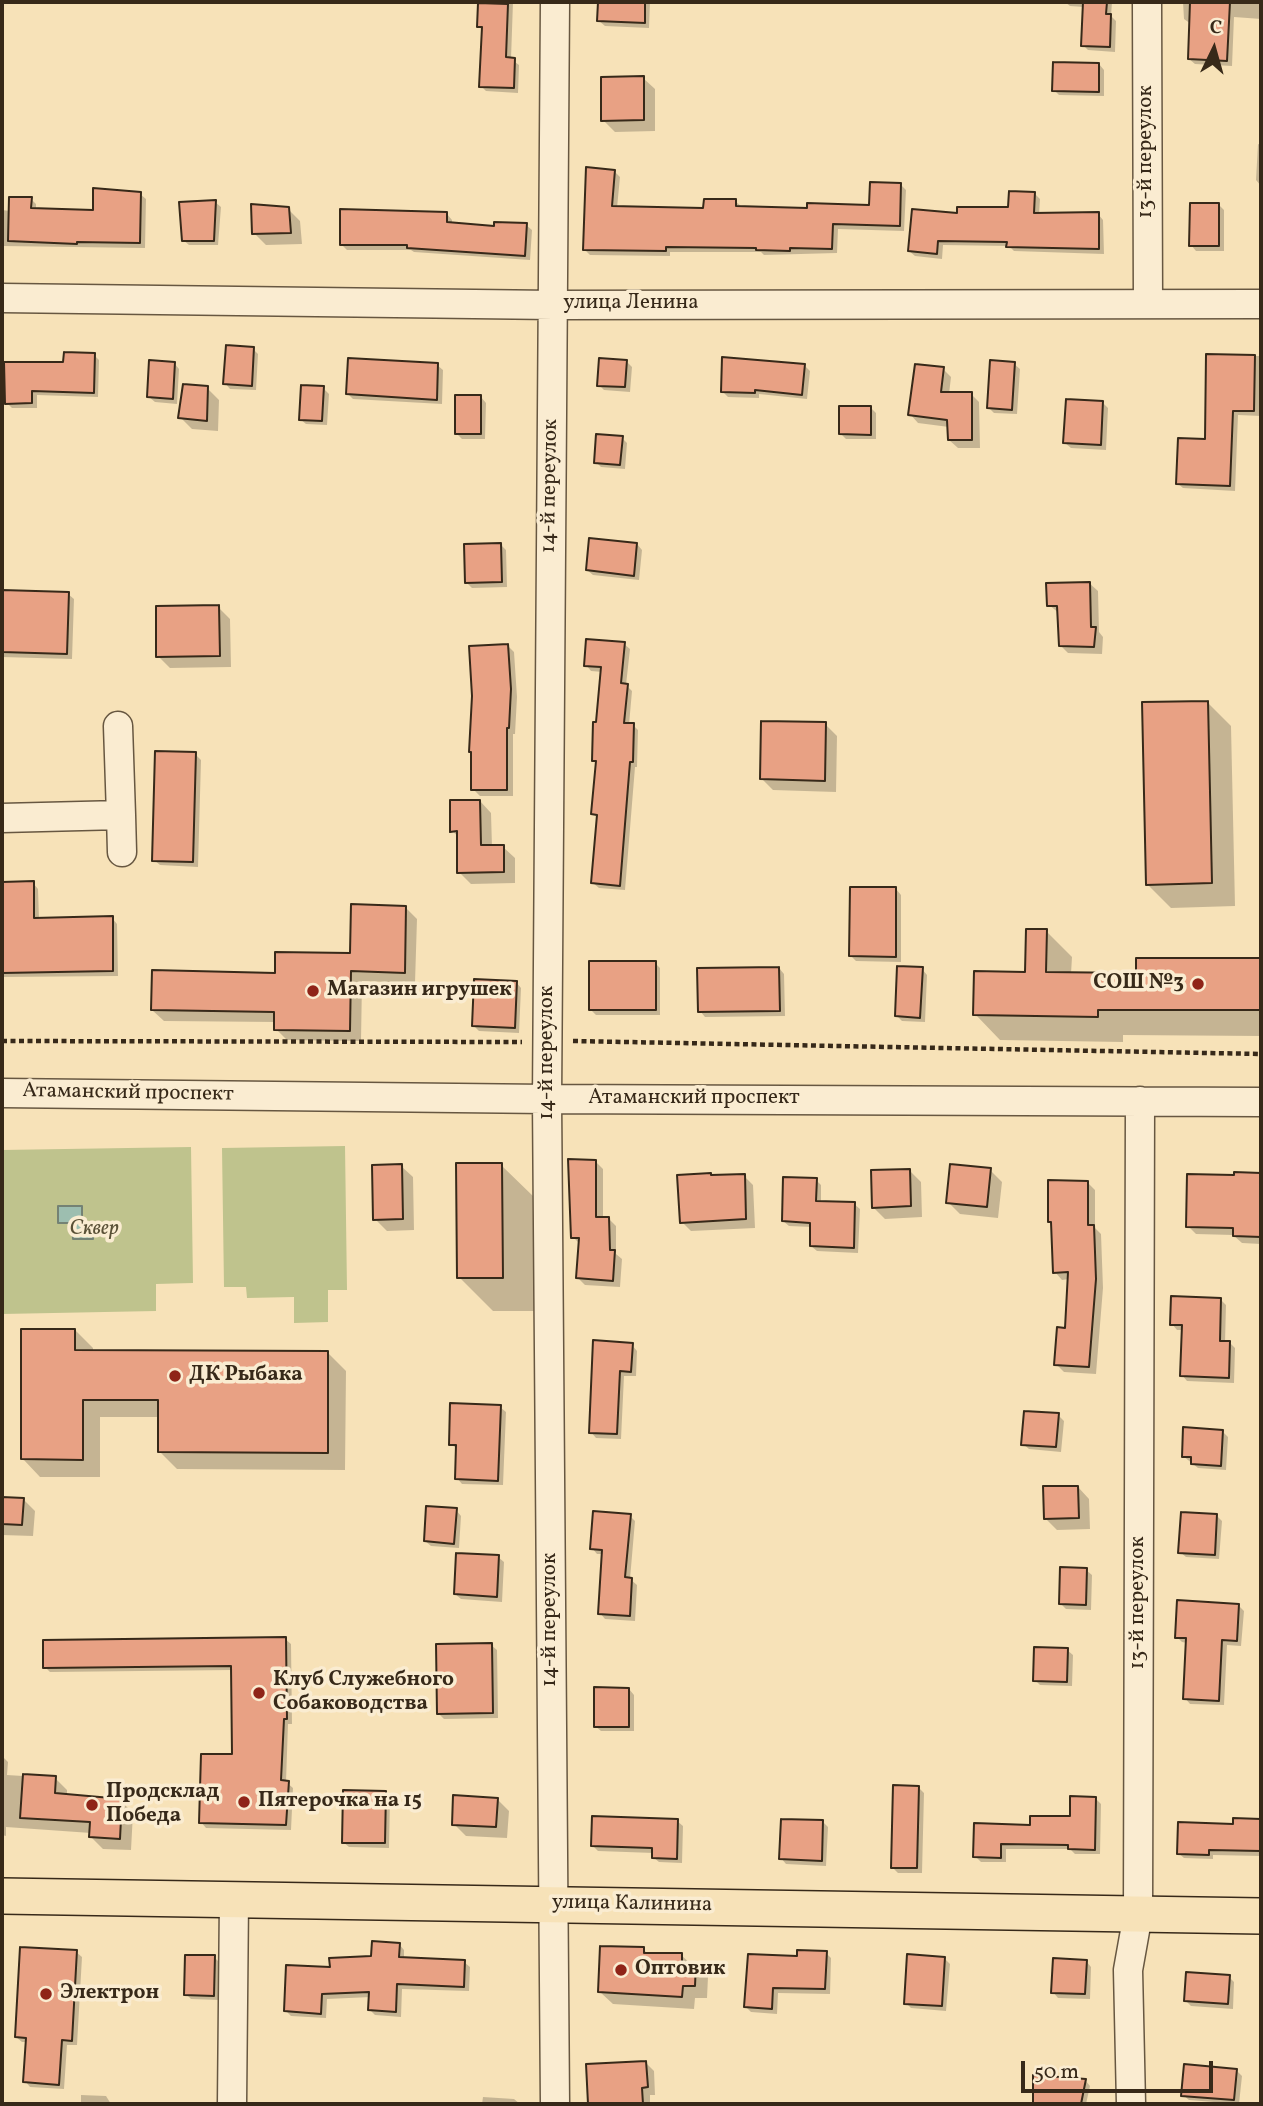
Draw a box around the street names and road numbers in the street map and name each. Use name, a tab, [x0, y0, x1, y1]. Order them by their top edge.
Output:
street label: 13-й переулок	[1134, 85, 1160, 219]
street label: улица Ленина	[563, 291, 699, 317]
street label: 14-й переулок	[537, 419, 565, 553]
street label: 14-й переулок	[535, 986, 561, 1120]
street label: Атаманский проспект	[22, 1080, 234, 1108]
street label: Атаманский проспект	[588, 1086, 800, 1112]
street label: 13-й переулок	[1126, 1536, 1152, 1670]
street label: 14-й переулок	[538, 1553, 564, 1687]
street label: улица Калинина	[552, 1891, 712, 1919]

